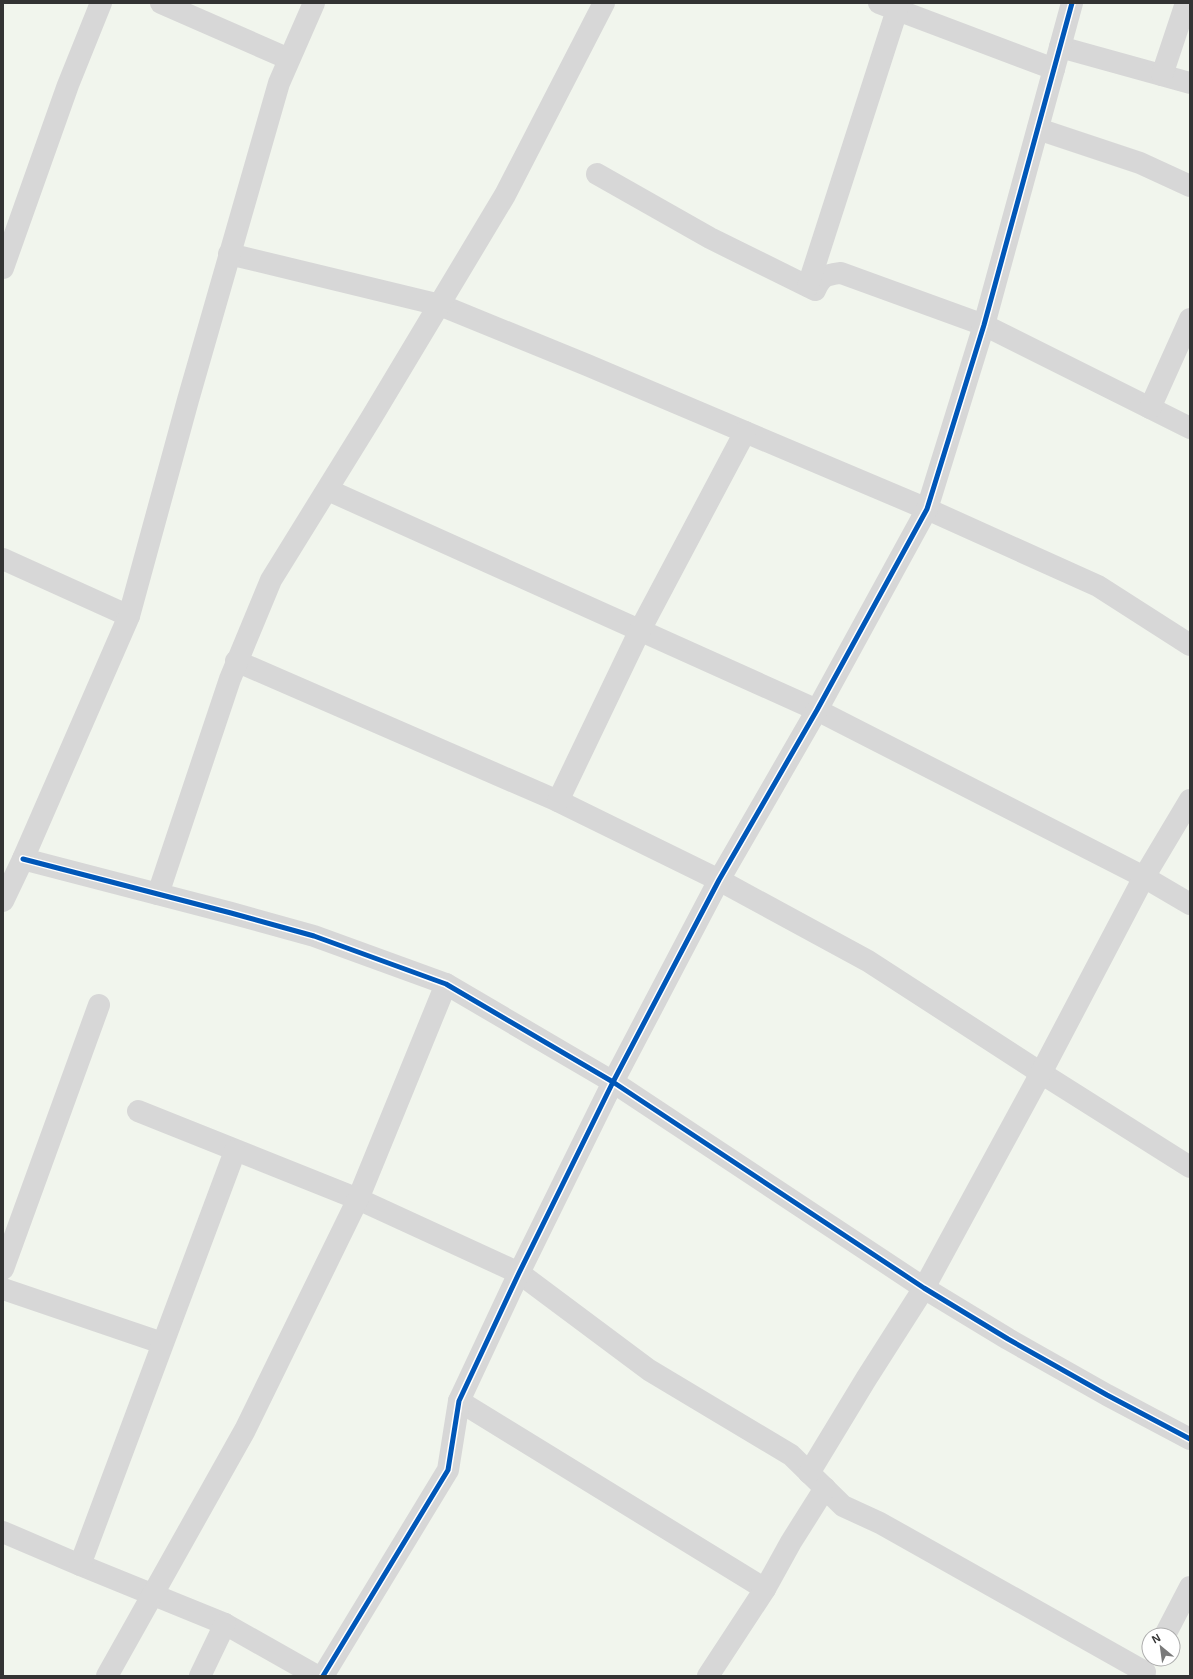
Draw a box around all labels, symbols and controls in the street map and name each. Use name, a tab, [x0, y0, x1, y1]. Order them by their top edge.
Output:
north arrow	[1141, 1627, 1181, 1667]
text: N	[1150, 1631, 1163, 1645]

